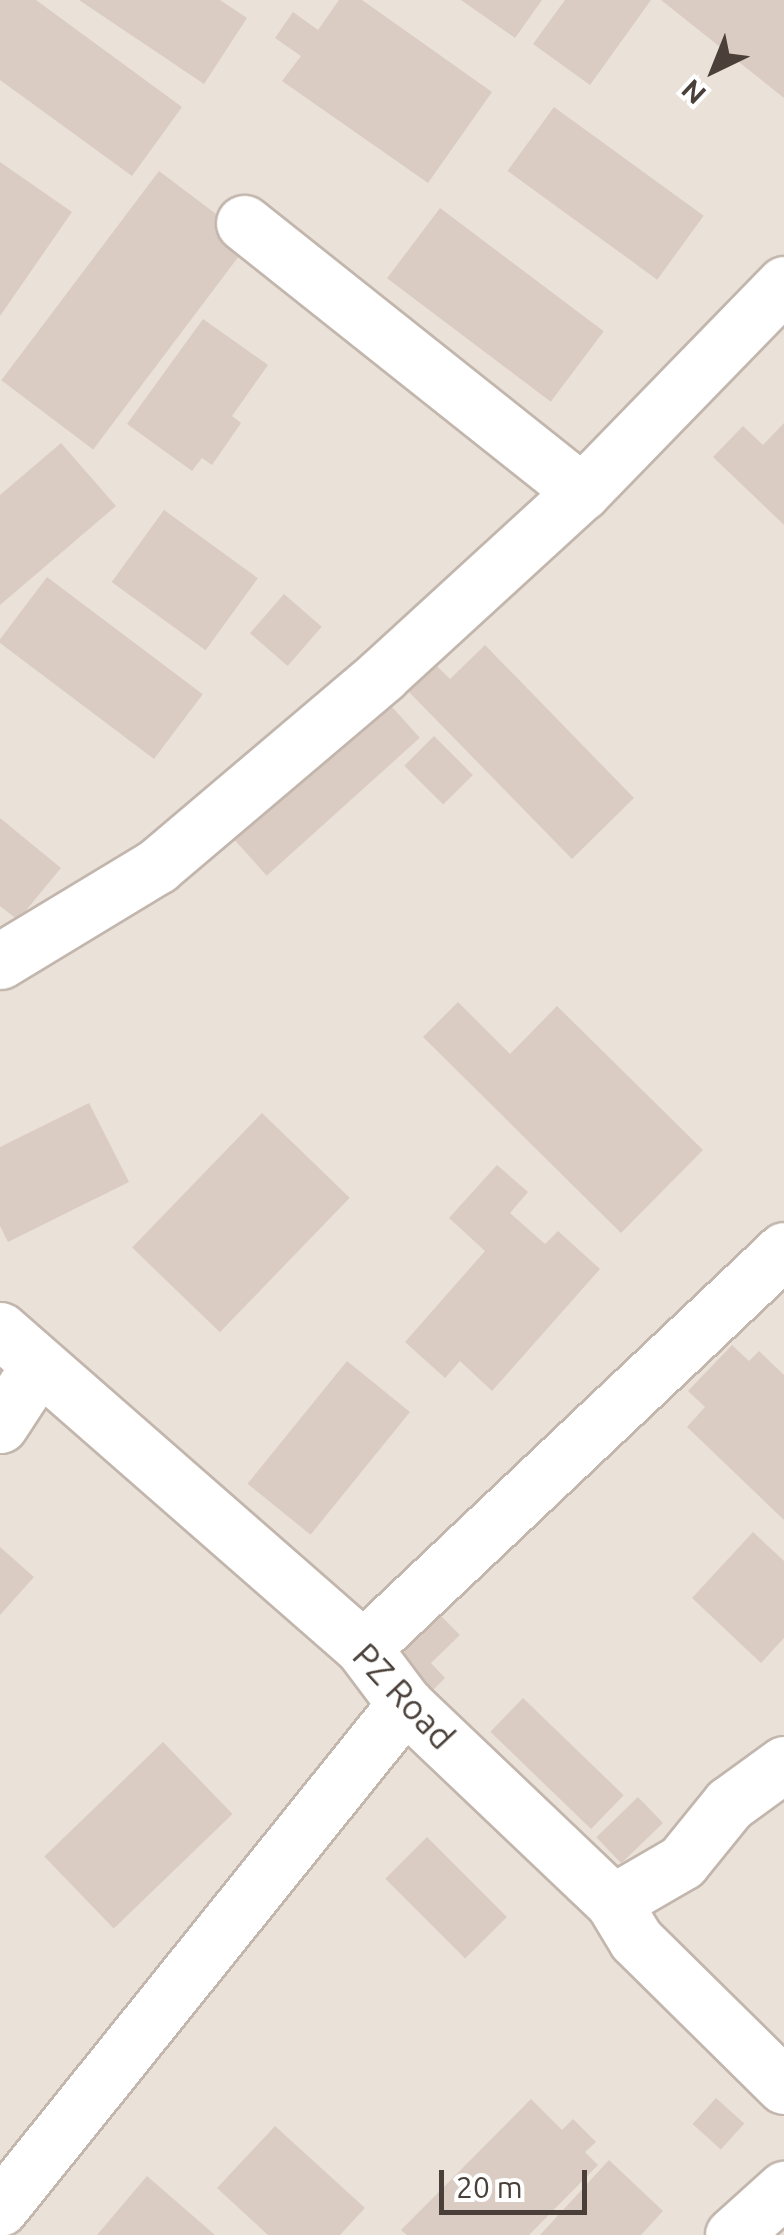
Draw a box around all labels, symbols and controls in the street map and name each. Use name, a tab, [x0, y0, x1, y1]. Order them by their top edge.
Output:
north arrow	[664, 20, 764, 120]
text: N	[675, 74, 711, 111]
street label: PZ Road	[345, 1634, 463, 1758]
scale bar	[444, 2150, 592, 2212]
text: 20 m	[456, 2170, 523, 2204]

